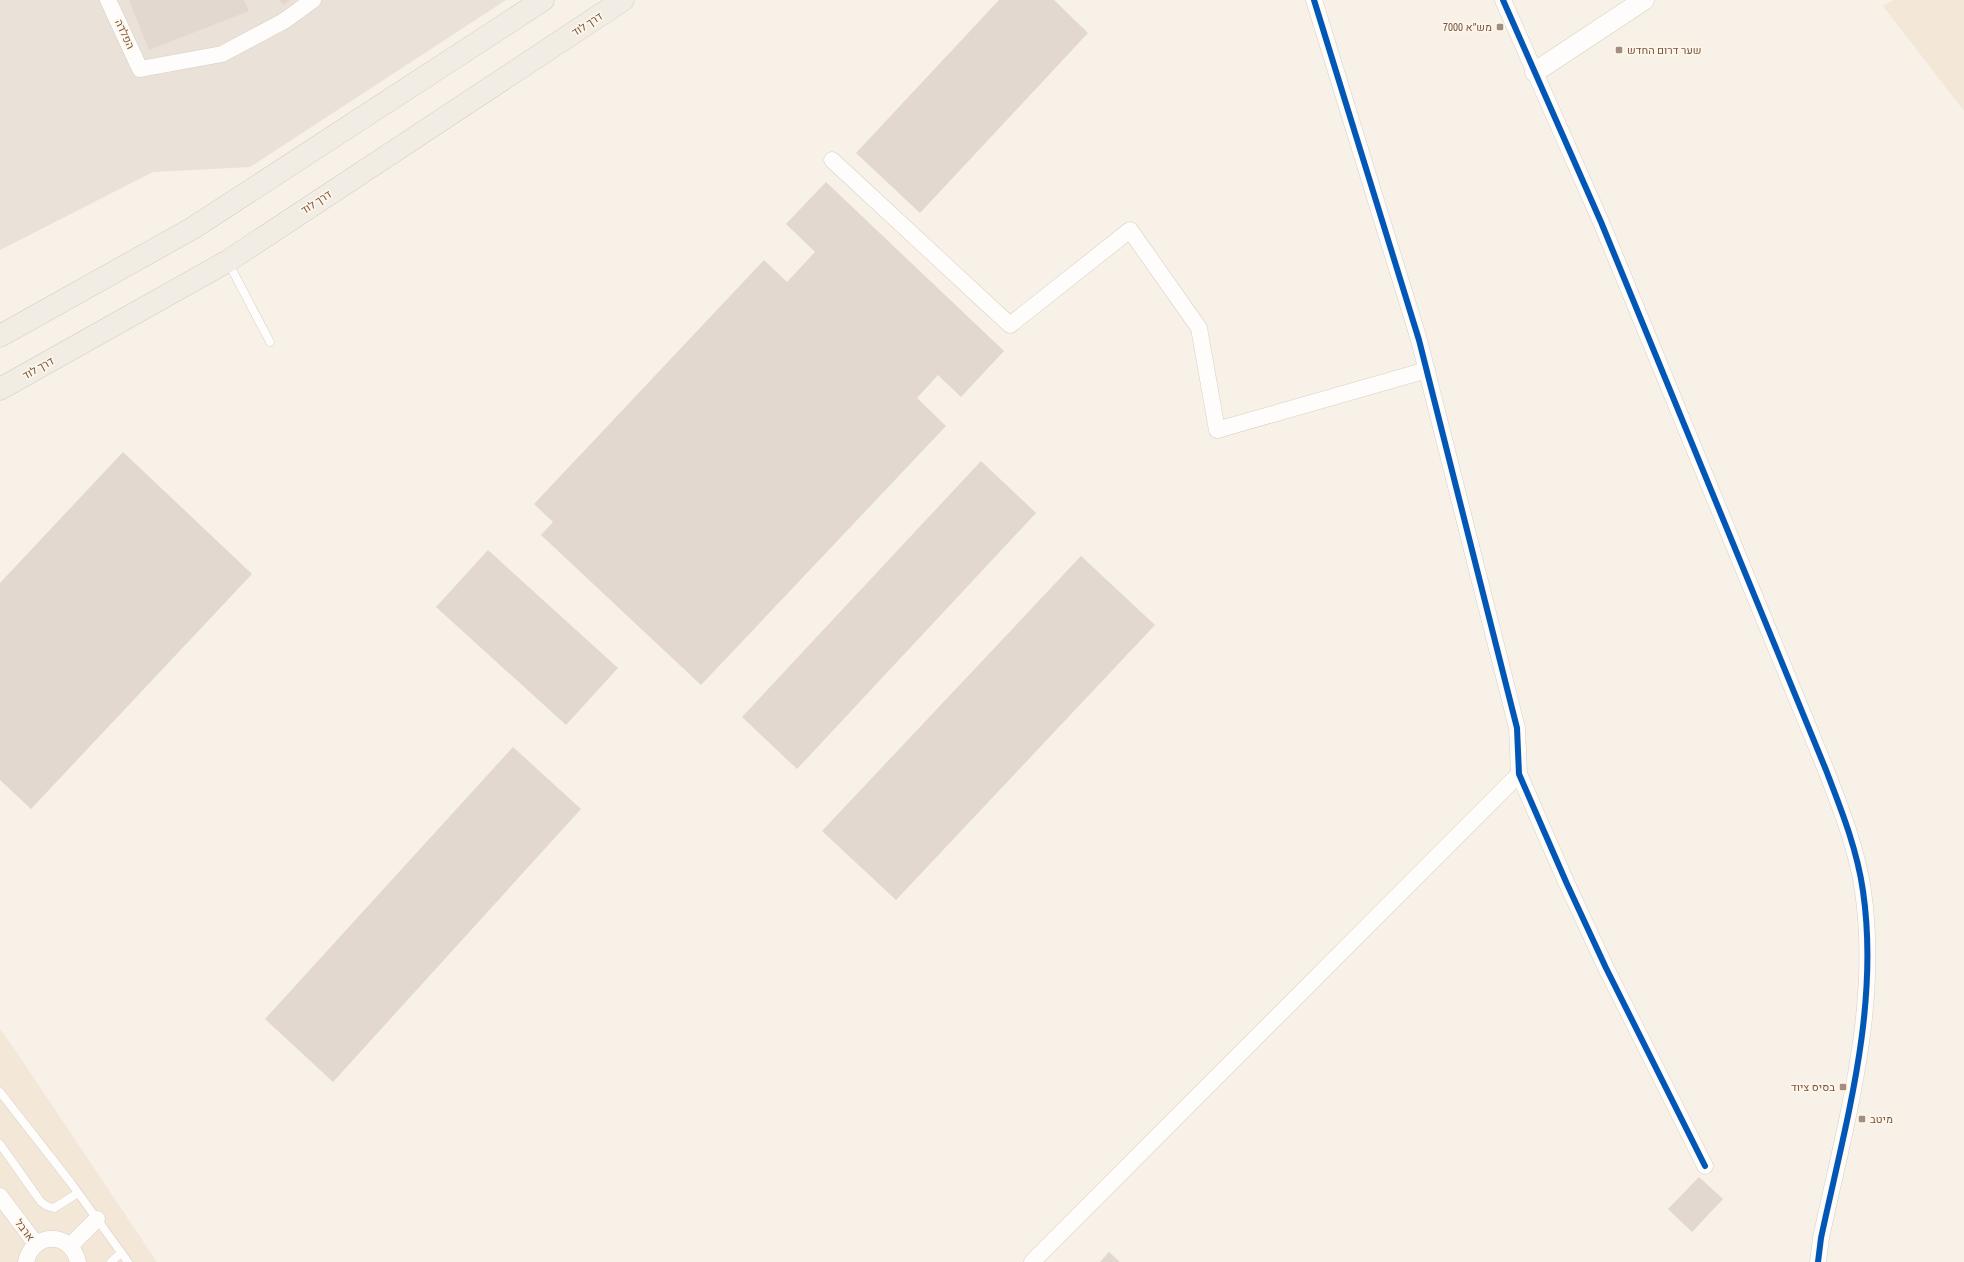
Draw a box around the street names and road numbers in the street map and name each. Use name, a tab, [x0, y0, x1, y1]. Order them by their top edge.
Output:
street label: דרך לוד	[569, 9, 605, 39]
street label: הפלדה	[112, 17, 138, 51]
street label: דרך לוד	[298, 187, 334, 217]
street label: דרך לוד	[20, 354, 56, 382]
street label: ארבל	[12, 1216, 38, 1244]

